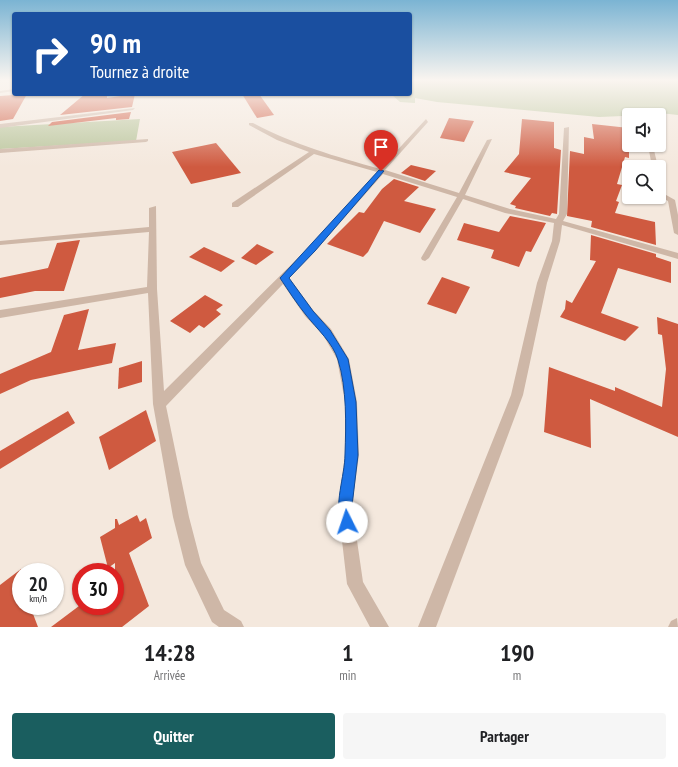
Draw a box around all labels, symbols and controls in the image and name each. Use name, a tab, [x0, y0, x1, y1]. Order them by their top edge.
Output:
text: 90 m	[90, 24, 141, 61]
icon: right	[24, 28, 76, 80]
text: Tournez à droite	[90, 60, 189, 83]
map controls	[622, 108, 666, 204]
button: sound	[622, 108, 666, 152]
pin	[364, 130, 398, 171]
icon: arrive	[370, 136, 392, 158]
button: search	[622, 160, 666, 204]
position arrow	[326, 501, 368, 543]
speed limit sign: 30	[72, 563, 124, 615]
text: 20	[28, 571, 48, 597]
text: km/h	[29, 592, 47, 605]
text: 14:28	[144, 637, 196, 668]
text: 1	[342, 637, 353, 668]
text: 190	[500, 637, 534, 668]
text: Arrivée	[154, 667, 186, 684]
text: min	[339, 667, 356, 684]
text: m	[513, 667, 521, 684]
button: Quitter	[12, 713, 335, 759]
button: Partager	[343, 713, 666, 759]

